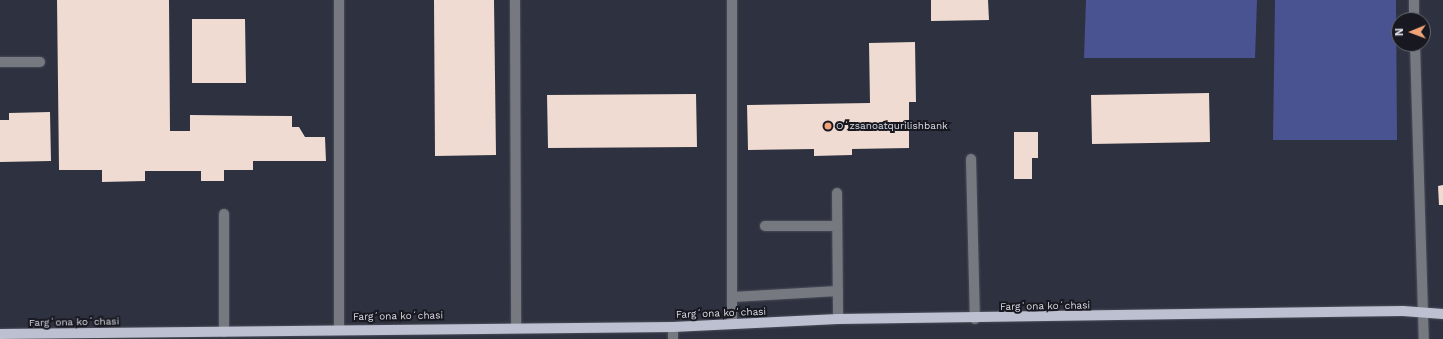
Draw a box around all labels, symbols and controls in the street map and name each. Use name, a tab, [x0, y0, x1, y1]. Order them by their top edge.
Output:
north arrow	[1391, 12, 1431, 52]
text: N	[1393, 28, 1406, 36]
place label: Oʻzsanoatqurilishbank	[836, 120, 948, 132]
marker: Oʻzsanoatqurilishbank	[823, 121, 833, 131]
street label: Fargʻona koʻchasi	[1000, 299, 1090, 313]
street label: Fargʻona koʻchasi	[676, 305, 766, 321]
street label: Fargʻona koʻchasi	[353, 309, 443, 323]
street label: Fargʻona koʻchasi	[29, 315, 119, 329]

